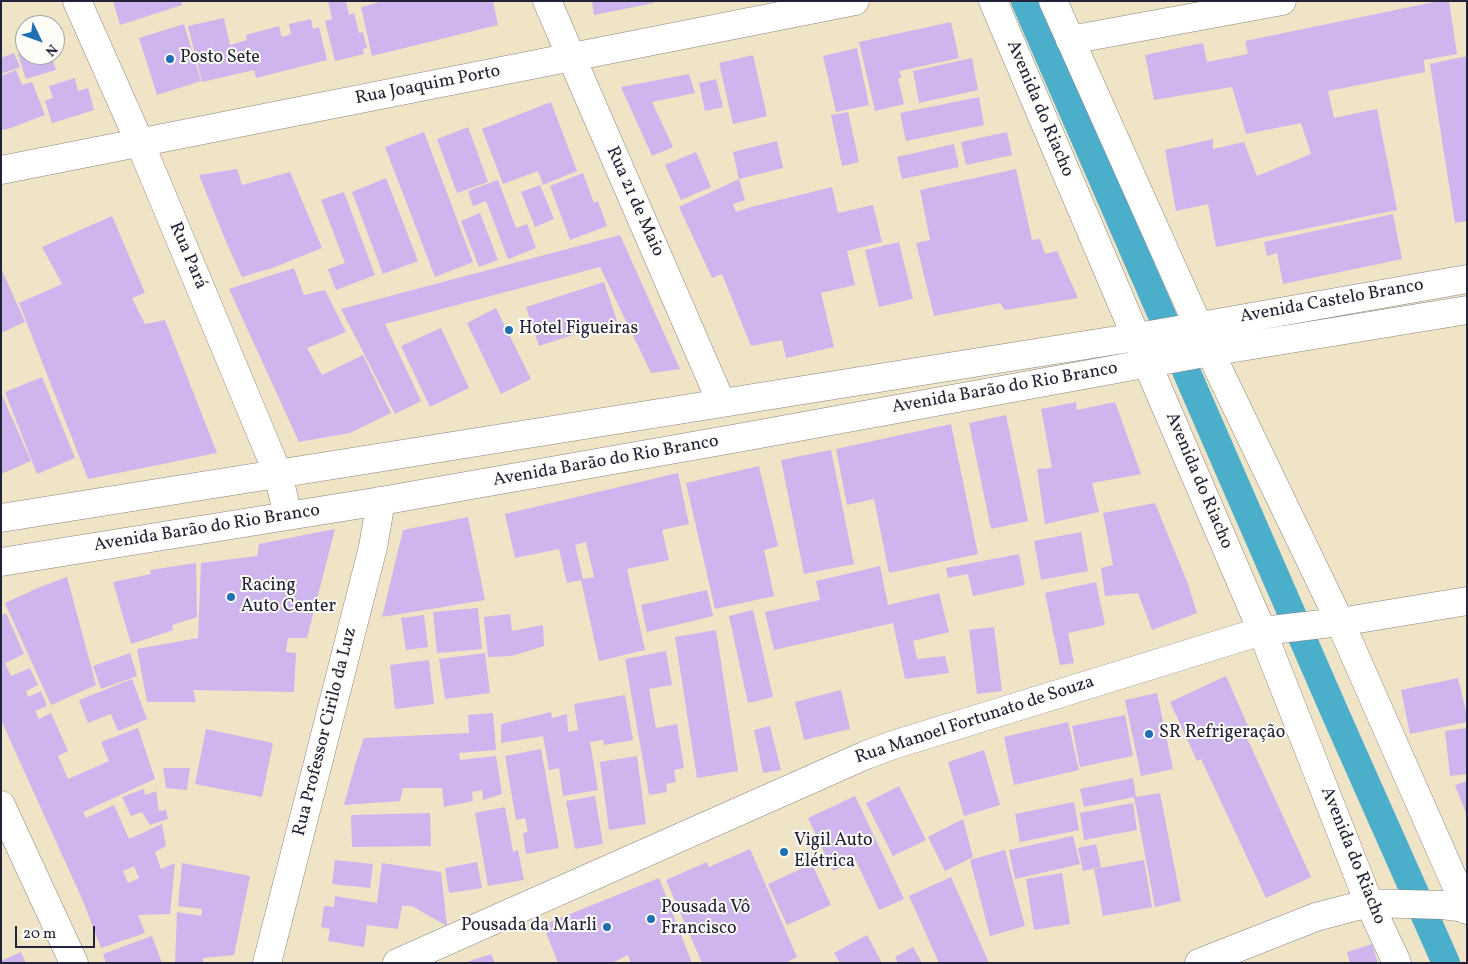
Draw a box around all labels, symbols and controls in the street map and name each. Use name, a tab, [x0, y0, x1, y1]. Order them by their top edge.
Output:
north arrow	[15, 15, 65, 65]
street label: Avenida do Riacho	[1000, 37, 1078, 181]
text: N	[40, 40, 61, 60]
place label: Posto Sete	[180, 48, 260, 70]
marker: Posto Sete	[164, 53, 176, 65]
street label: Rua Joaquim Porto	[354, 61, 502, 111]
street label: Rua 21 de Maio	[600, 144, 668, 260]
street label: Rua Pará	[163, 219, 211, 293]
street label: Avenida Castelo Branco	[1239, 275, 1425, 329]
place label: Hotel Figueiras	[519, 319, 638, 341]
marker: Hotel Figueiras	[503, 324, 515, 336]
street label: Avenida Barão do Rio Branco	[891, 359, 1119, 419]
street label: Avenida do Riacho	[1159, 409, 1237, 553]
street label: Avenida Barão do Rio Branco	[492, 432, 720, 492]
street label: Avenida Barão do Rio Branco	[92, 500, 322, 558]
place label: Racing Auto Center	[241, 576, 336, 618]
marker: Racing Auto Center	[225, 591, 237, 603]
street label: Rua Professor Cirilo da Luz	[290, 626, 362, 838]
street label: Rua Manoel Fortunato de Souza	[853, 672, 1097, 770]
place label: SR Refrigeração	[1159, 723, 1285, 745]
marker: SR Refrigeração	[1143, 728, 1155, 740]
street label: Avenida do Riacho	[1315, 784, 1389, 928]
place label: Vigil Auto Elétrica	[794, 831, 873, 874]
marker: Vigil Auto Elétrica	[778, 846, 790, 858]
place label: Pousada Vô Francisco	[661, 898, 750, 941]
marker: Pousada Vô Francisco	[645, 913, 657, 925]
scale bar	[18, 916, 98, 948]
place label: Pousada da Marli	[461, 916, 597, 938]
marker: Pousada da Marli	[601, 921, 613, 933]
text: 20 m	[23, 924, 56, 945]

